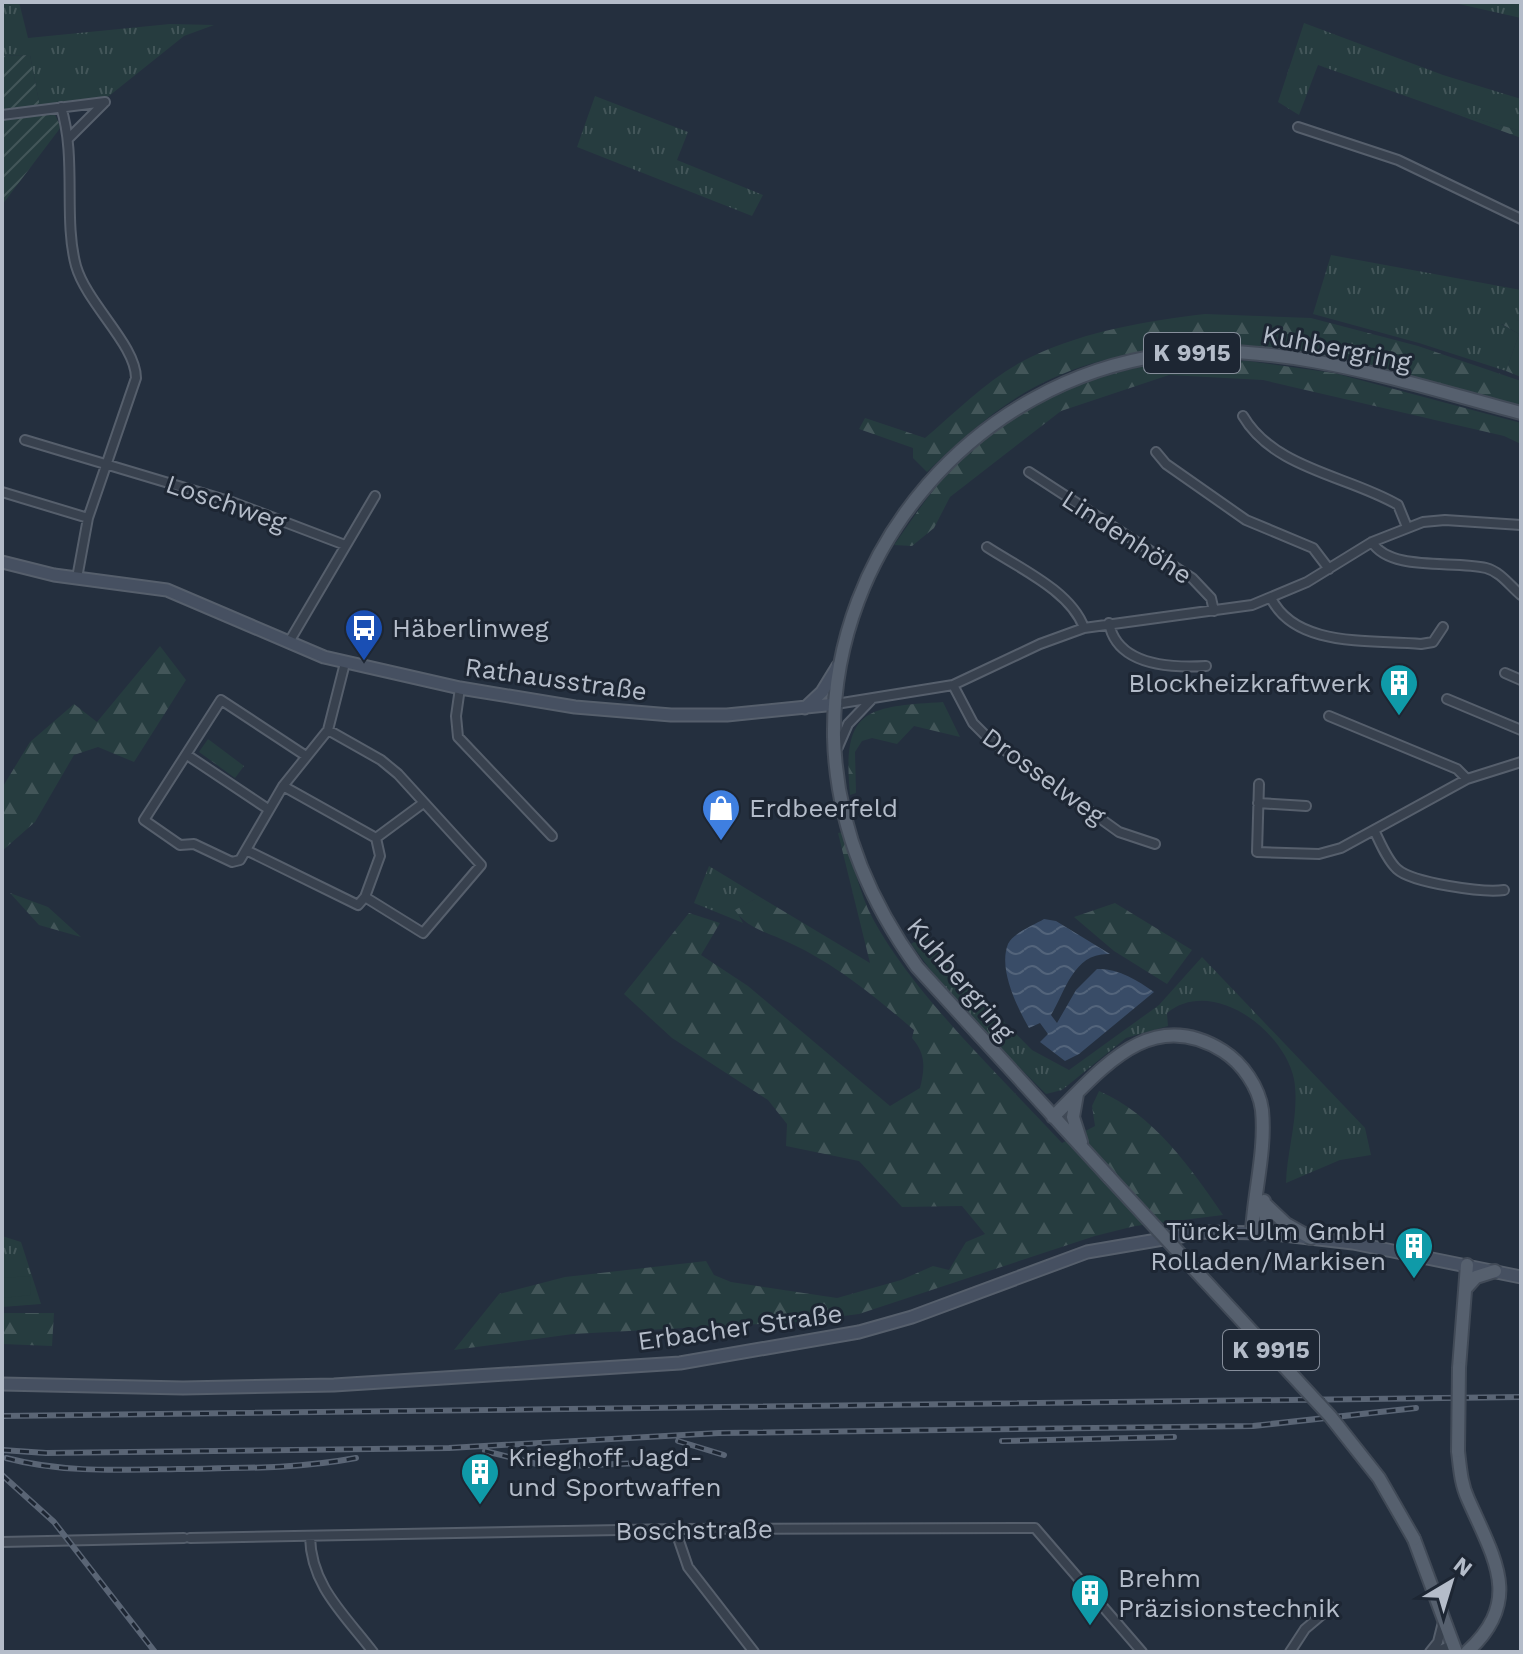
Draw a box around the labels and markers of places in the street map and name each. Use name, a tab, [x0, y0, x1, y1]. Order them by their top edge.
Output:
bus stop icon: Häberlinweg	[343, 607, 385, 662]
place label: Häberlinweg	[392, 613, 549, 643]
building icon: Blockheizkraftwerk	[1378, 662, 1420, 717]
place label: Blockheizkraftwerk	[1128, 668, 1371, 698]
shop icon: Erdbeerfeld	[700, 787, 742, 842]
place label: Erdbeerfeld	[749, 793, 898, 823]
place label: Türck-Ulm GmbH Rolladen/Markisen	[1150, 1216, 1386, 1276]
building icon: Türck-Ulm GmbH Rolladen/Markisen	[1393, 1225, 1435, 1280]
place label: Krieghoff Jagd- und Sportwaffen	[508, 1442, 722, 1502]
building icon: Krieghoff Jagd- und Sportwaffen	[459, 1451, 501, 1506]
place label: Brehm Präzisionstechnik	[1118, 1563, 1340, 1623]
building icon: Brehm Präzisionstechnik	[1069, 1572, 1111, 1627]

